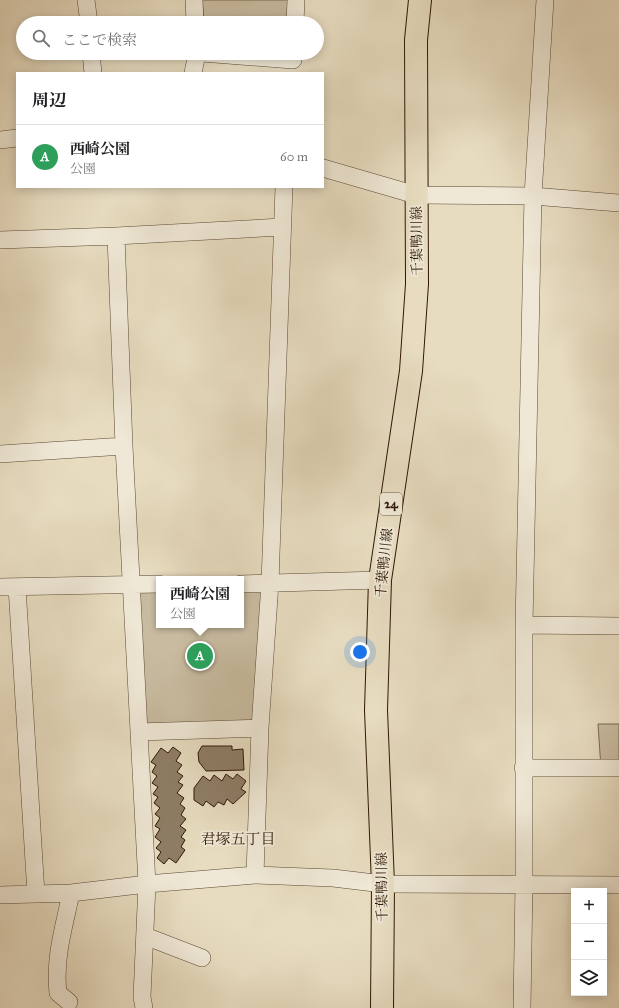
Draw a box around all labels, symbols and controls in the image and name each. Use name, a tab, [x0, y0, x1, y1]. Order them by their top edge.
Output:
search box	[16, 16, 324, 60]
icon: search	[30, 27, 52, 49]
text: ここで検索	[62, 31, 137, 49]
text: 周辺	[32, 90, 66, 111]
text: 西崎公園	[70, 140, 130, 158]
text: A	[41, 149, 49, 165]
text: 60 m	[280, 149, 308, 165]
text: 公園	[70, 161, 96, 177]
street label: 千葉鴨川線	[408, 206, 426, 276]
road number: 24	[380, 493, 402, 515]
street label: 千葉鴨川線	[372, 527, 396, 599]
popup	[156, 576, 244, 628]
text: 西崎公園	[170, 585, 230, 603]
text: 公園	[170, 606, 196, 622]
pin: A	[187, 641, 213, 671]
your location	[350, 642, 370, 662]
district label: 君塚五丁目	[200, 830, 276, 848]
street label: 千葉鴨川線	[373, 852, 391, 922]
map controls	[571, 888, 607, 996]
button: +	[571, 888, 607, 924]
button: −	[571, 924, 607, 960]
button: layers	[571, 960, 607, 996]

